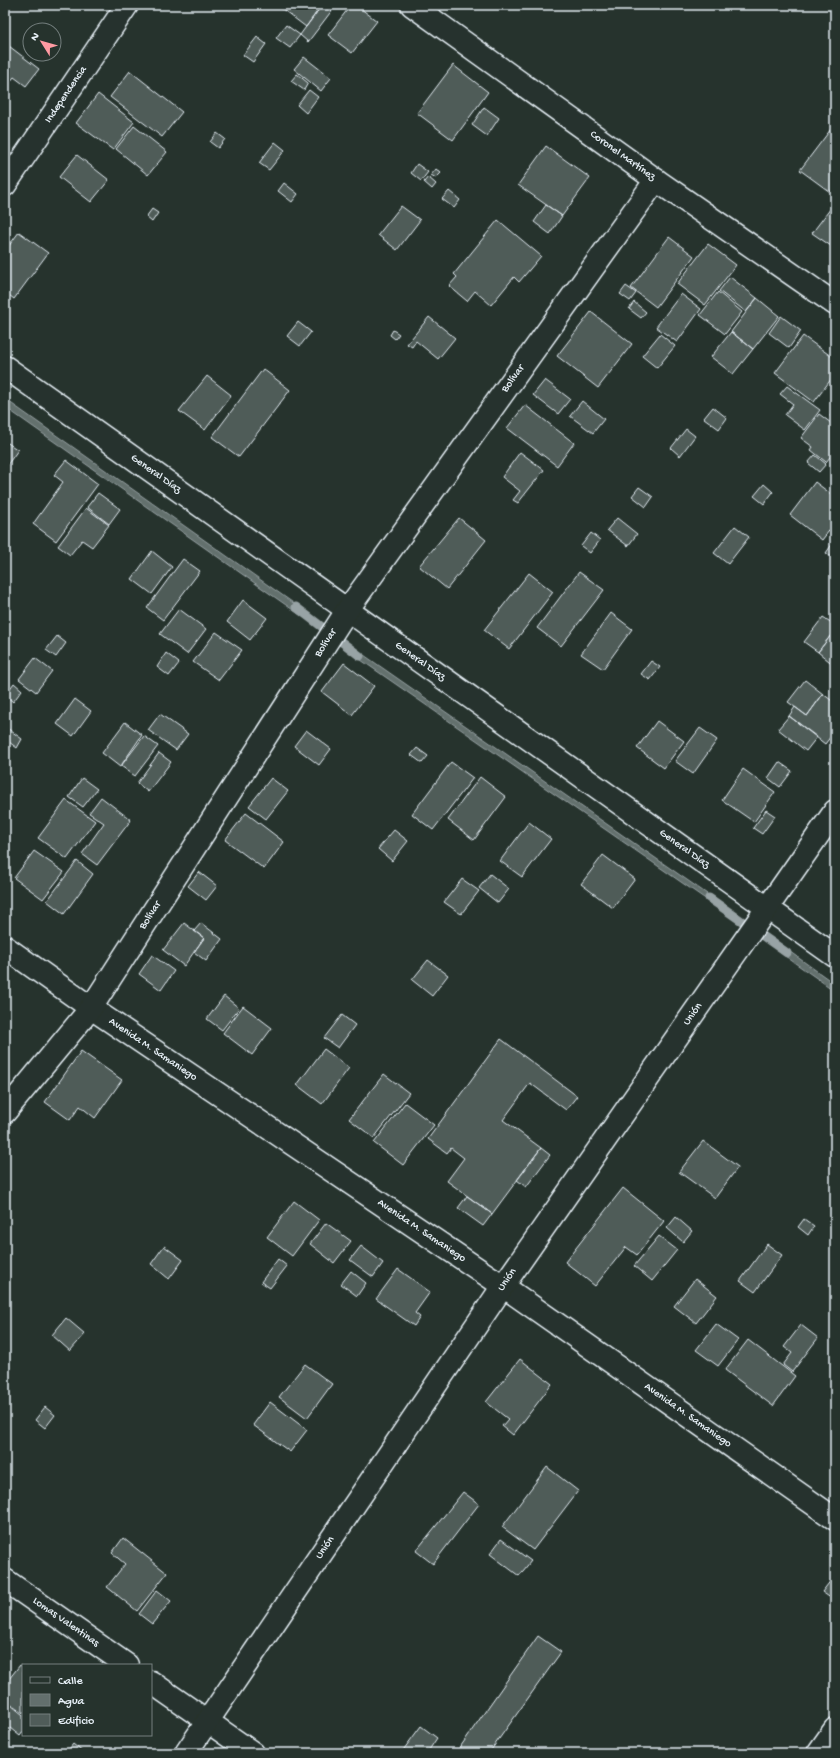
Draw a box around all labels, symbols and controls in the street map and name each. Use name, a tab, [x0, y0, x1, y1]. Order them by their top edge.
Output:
north arrow	[22, 22, 62, 62]
text: N	[29, 31, 43, 44]
street label: Independencia	[43, 63, 90, 125]
street label: Coronel Martínez	[587, 128, 658, 184]
street label: Bolívar	[499, 362, 528, 396]
street label: General Díaz	[128, 452, 184, 497]
street label: Bolívar	[312, 626, 340, 660]
street label: General Díaz	[393, 640, 449, 684]
street label: General Díaz	[657, 827, 713, 872]
street label: Bolívar	[137, 898, 165, 933]
street label: Unión	[681, 1000, 705, 1028]
street label: Avenida M. Samaniego	[106, 1016, 200, 1084]
street label: Avenida M. Samaniego	[375, 1197, 468, 1265]
street label: Unión	[495, 1266, 520, 1293]
street label: Avenida M. Samaniego	[642, 1381, 734, 1451]
street label: Unión	[313, 1533, 338, 1561]
street label: Lomas Valentinas	[30, 1595, 102, 1650]
legend	[22, 1664, 152, 1736]
text: Calle	[58, 1675, 83, 1689]
text: Agua	[58, 1695, 85, 1709]
text: Edificio	[58, 1715, 94, 1729]

